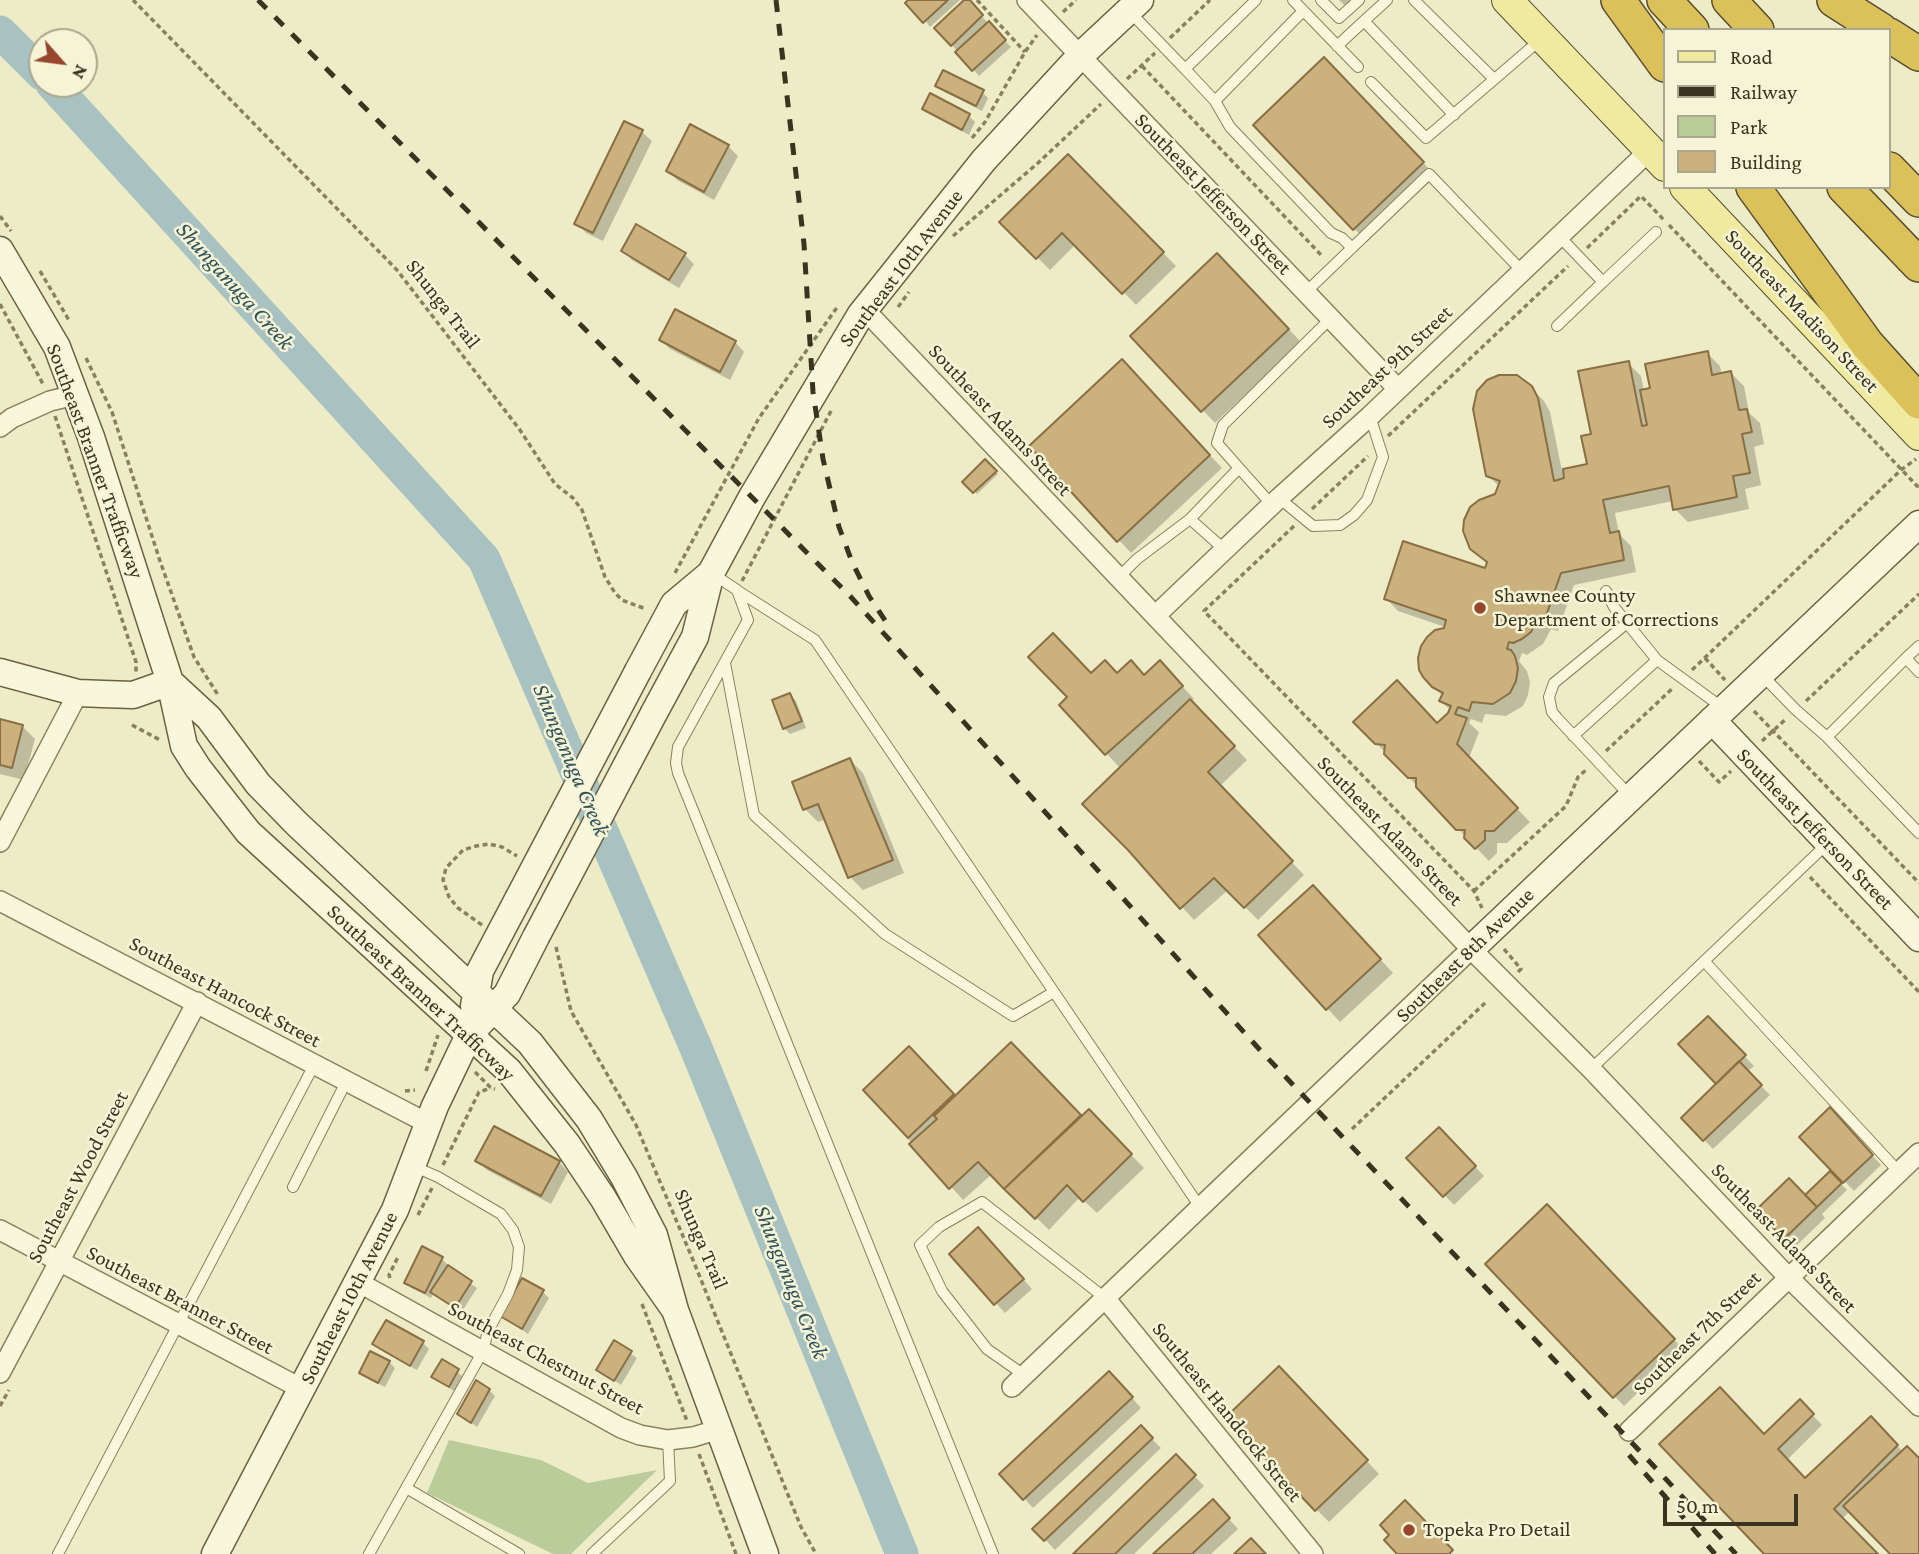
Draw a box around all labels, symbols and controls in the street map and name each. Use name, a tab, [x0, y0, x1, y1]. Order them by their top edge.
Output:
north arrow	[28, 28, 98, 98]
legend	[1664, 28, 1891, 189]
text: Road	[1730, 45, 1773, 69]
text: N	[68, 61, 93, 83]
text: Railway	[1730, 80, 1797, 104]
street label: Southeast Jefferson Street	[1129, 108, 1297, 280]
text: Park	[1730, 115, 1767, 139]
text: Building	[1730, 150, 1802, 174]
street label: Southeast 10th Avenue	[834, 184, 968, 352]
water label: Shunganuga Creek	[170, 216, 300, 356]
street label: Southeast Madison Street	[1720, 224, 1884, 398]
street label: Shunga Trail	[400, 254, 486, 354]
street label: Southeast 9th Street	[1316, 300, 1458, 434]
street label: Southeast Adams Street	[923, 339, 1077, 501]
street label: Southeast Branner Trafficway	[41, 340, 149, 582]
place label: Shawnee County Department of Corrections	[1494, 583, 1719, 633]
marker: Shawnee County Department of Corrections	[1472, 600, 1488, 616]
water label: Shunganuga Creek	[526, 680, 616, 840]
street label: Southeast Jefferson Street	[1731, 743, 1899, 915]
street label: Southeast Adams Street	[1312, 751, 1468, 911]
street label: Southeast 8th Avenue	[1390, 882, 1540, 1028]
street label: Southeast Branner Trafficway	[322, 899, 520, 1087]
street label: Southeast Hancock Street	[125, 931, 325, 1053]
street label: Southeast Wood Street	[22, 1087, 134, 1267]
street label: Southeast Adams Street	[1706, 1158, 1862, 1318]
street label: Shunga Trail	[669, 1185, 733, 1293]
water label: Shunganuga Creek	[748, 1201, 834, 1363]
street label: Southeast 10th Avenue	[295, 1207, 403, 1389]
street label: Southeast Branner Street	[82, 1240, 278, 1360]
street label: Southeast 7th Street	[1628, 1265, 1766, 1401]
street label: Southeast Chestnut Street	[444, 1296, 648, 1420]
street label: Southeast Handcock Street	[1147, 1317, 1307, 1507]
scale bar	[1667, 1480, 1802, 1524]
text: 50 m	[1676, 1494, 1719, 1518]
place label: Topeka Pro Detail	[1423, 1517, 1571, 1543]
marker: Topeka Pro Detail	[1401, 1522, 1417, 1538]

